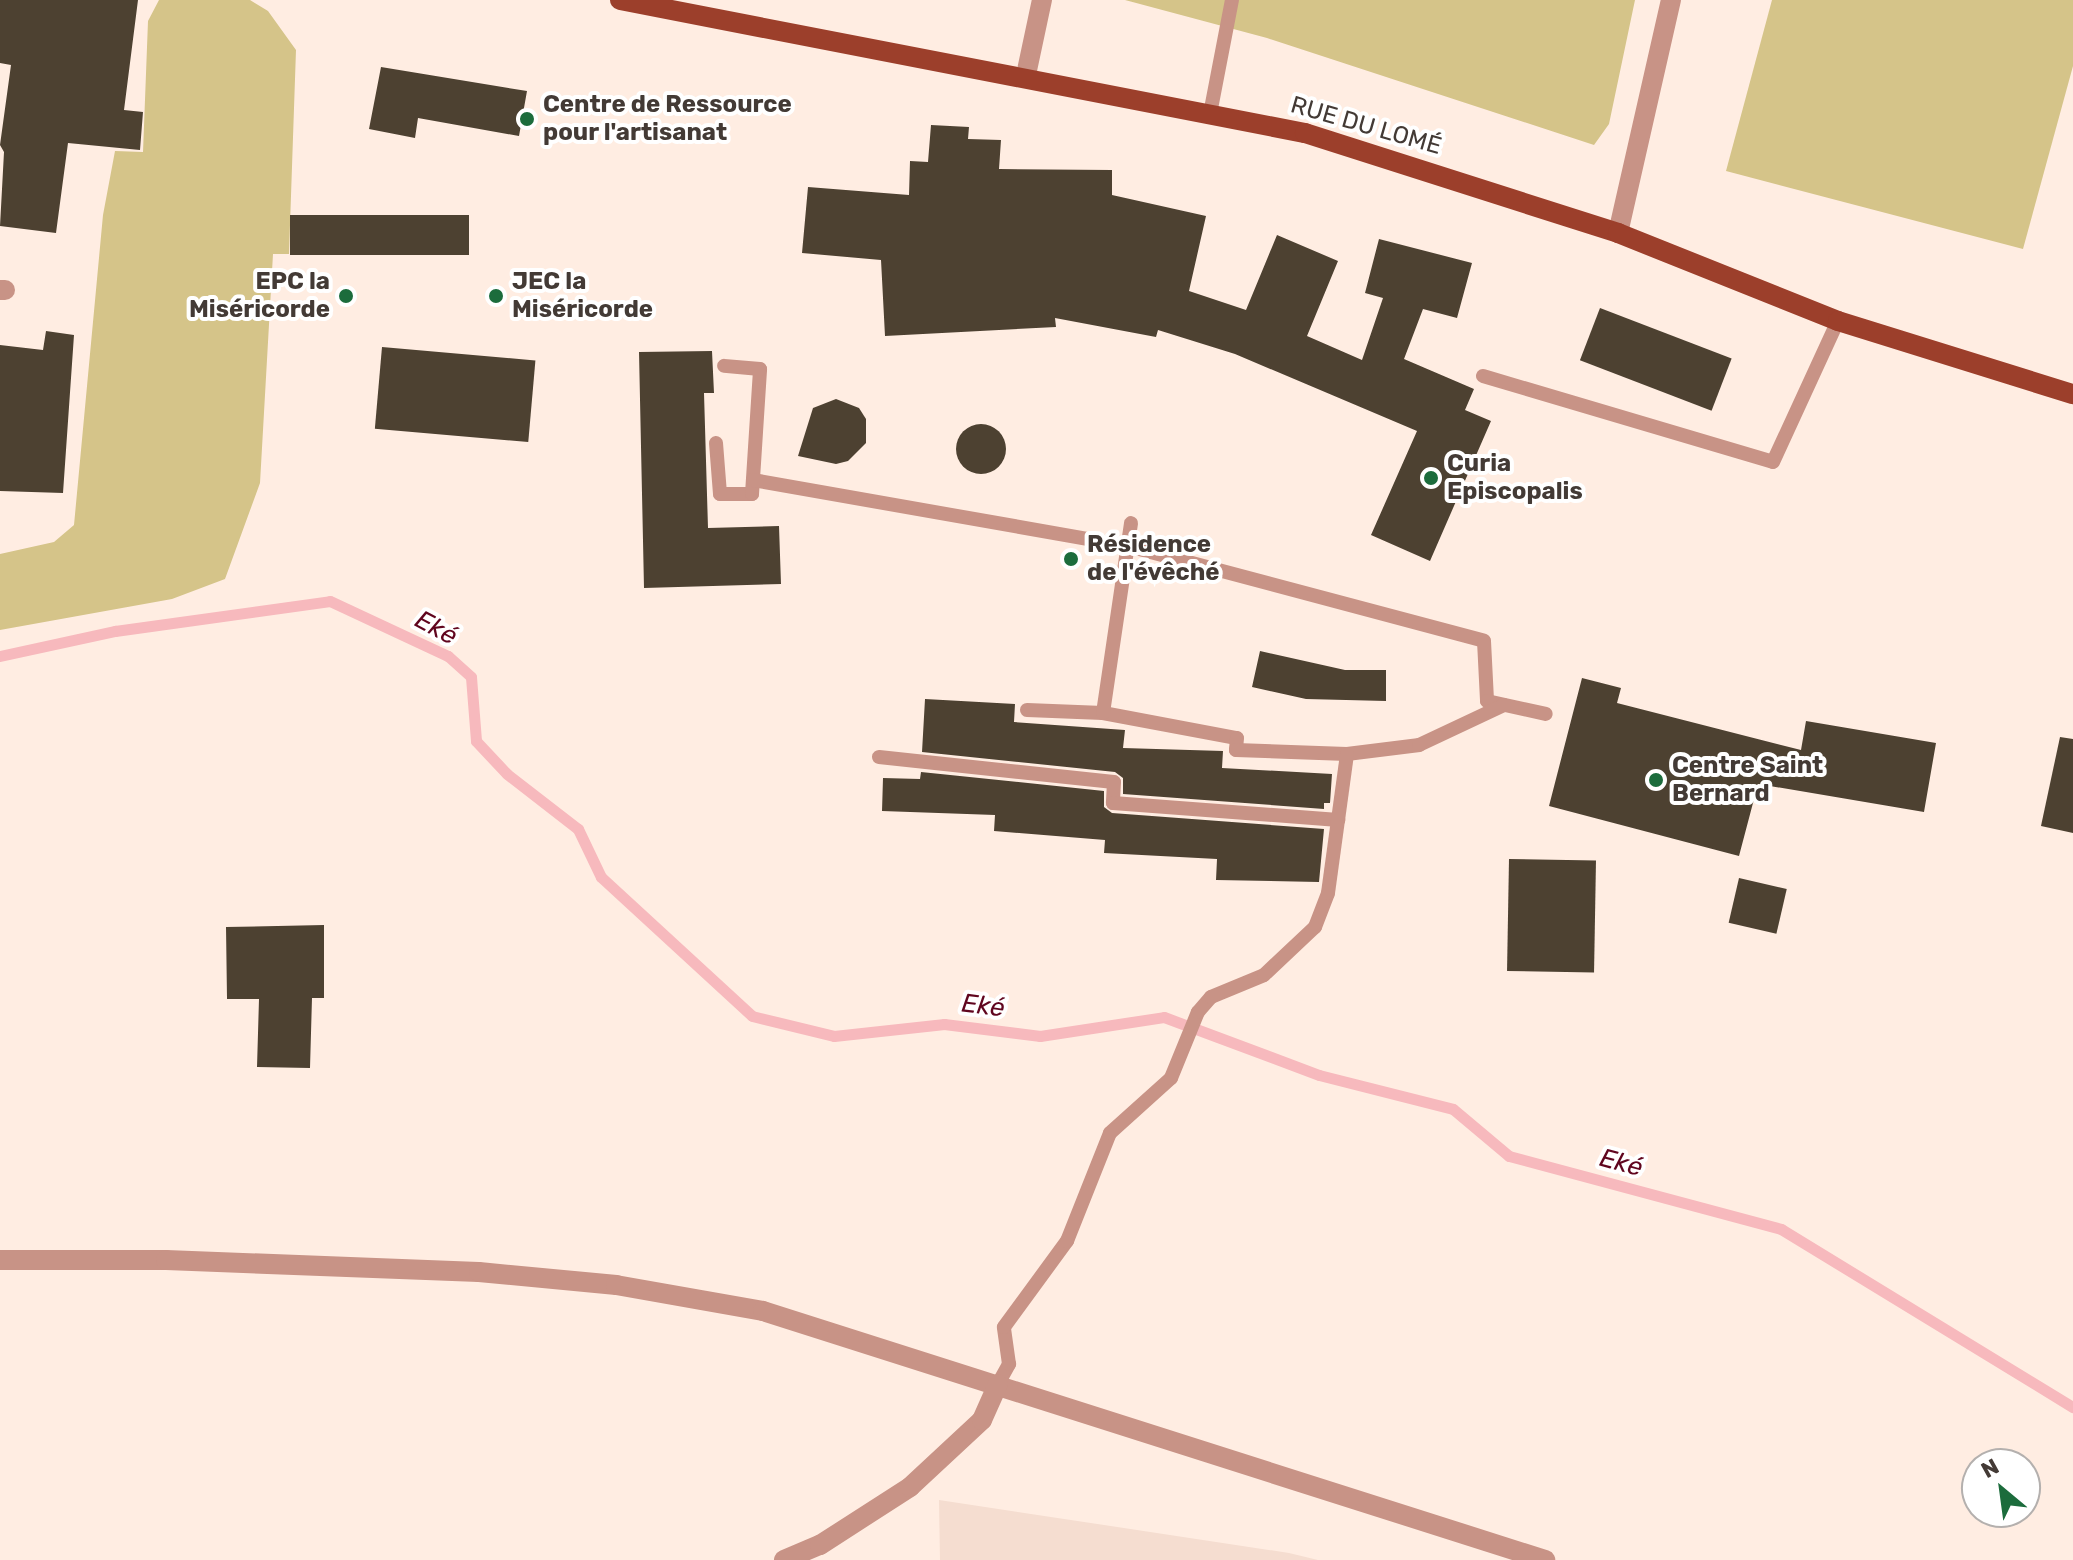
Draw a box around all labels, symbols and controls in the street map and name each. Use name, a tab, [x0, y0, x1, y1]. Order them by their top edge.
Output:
place label: Centre de Ressource pour l'artisanat	[543, 91, 792, 147]
street label: RUE DU LOMÉ	[1287, 91, 1445, 161]
marker: Centre de Ressource pour l'artisanat	[518, 110, 536, 128]
place label: EPC la Miséricorde	[189, 268, 330, 324]
place label: JEC la Miséricorde	[512, 268, 653, 324]
marker: EPC la Miséricorde	[337, 287, 355, 305]
marker: JEC la Miséricorde	[487, 287, 505, 305]
place label: Curia Episcopalis	[1447, 450, 1583, 506]
marker: Curia Episcopalis	[1422, 469, 1440, 487]
place label: Résidence de l'évêché	[1087, 531, 1219, 587]
marker: Résidence de l'évêché	[1062, 550, 1080, 568]
water label: Eké	[410, 604, 462, 652]
place label: Centre Saint Bernard	[1672, 752, 1823, 808]
marker: Centre Saint Bernard	[1647, 771, 1665, 789]
water label: Eké	[960, 988, 1006, 1024]
water label: Eké	[1596, 1142, 1646, 1184]
north arrow	[1961, 1448, 2041, 1528]
text: N	[1977, 1453, 2004, 1484]

